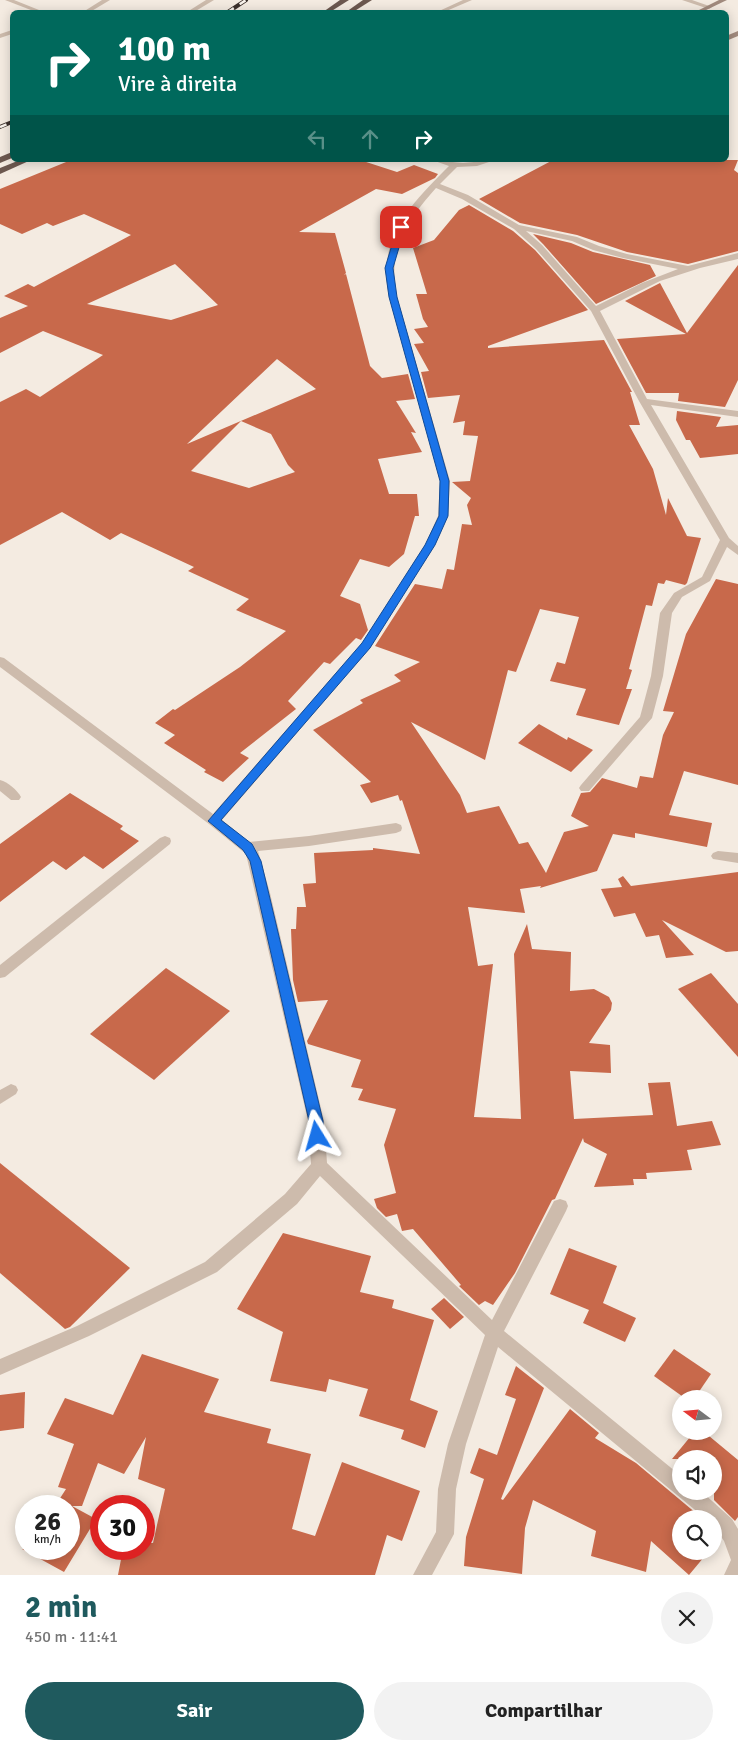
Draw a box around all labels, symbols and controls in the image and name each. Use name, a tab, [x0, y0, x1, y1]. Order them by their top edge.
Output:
text: 100 m	[118, 27, 211, 70]
icon: right	[35, 30, 100, 95]
text: Vire à direita	[118, 70, 237, 97]
icon: left	[303, 125, 331, 153]
icon: ahead	[356, 125, 384, 153]
icon: right	[409, 125, 437, 153]
pin	[380, 206, 422, 248]
icon: arrive	[387, 213, 415, 241]
position arrow	[290, 1109, 342, 1161]
north arrow	[672, 1390, 722, 1440]
map controls	[672, 1390, 722, 1560]
button: sound	[672, 1450, 722, 1500]
speed limit sign: 30	[90, 1495, 155, 1560]
text: 26	[34, 1506, 61, 1537]
button: search	[672, 1510, 722, 1560]
text: km/h	[34, 1532, 61, 1547]
text: 2 min	[25, 1589, 97, 1626]
button: close	[661, 1592, 713, 1644]
text: 450 m · 11:41	[25, 1627, 118, 1647]
button: Sair	[25, 1682, 364, 1740]
button: Compartilhar	[374, 1682, 713, 1740]

